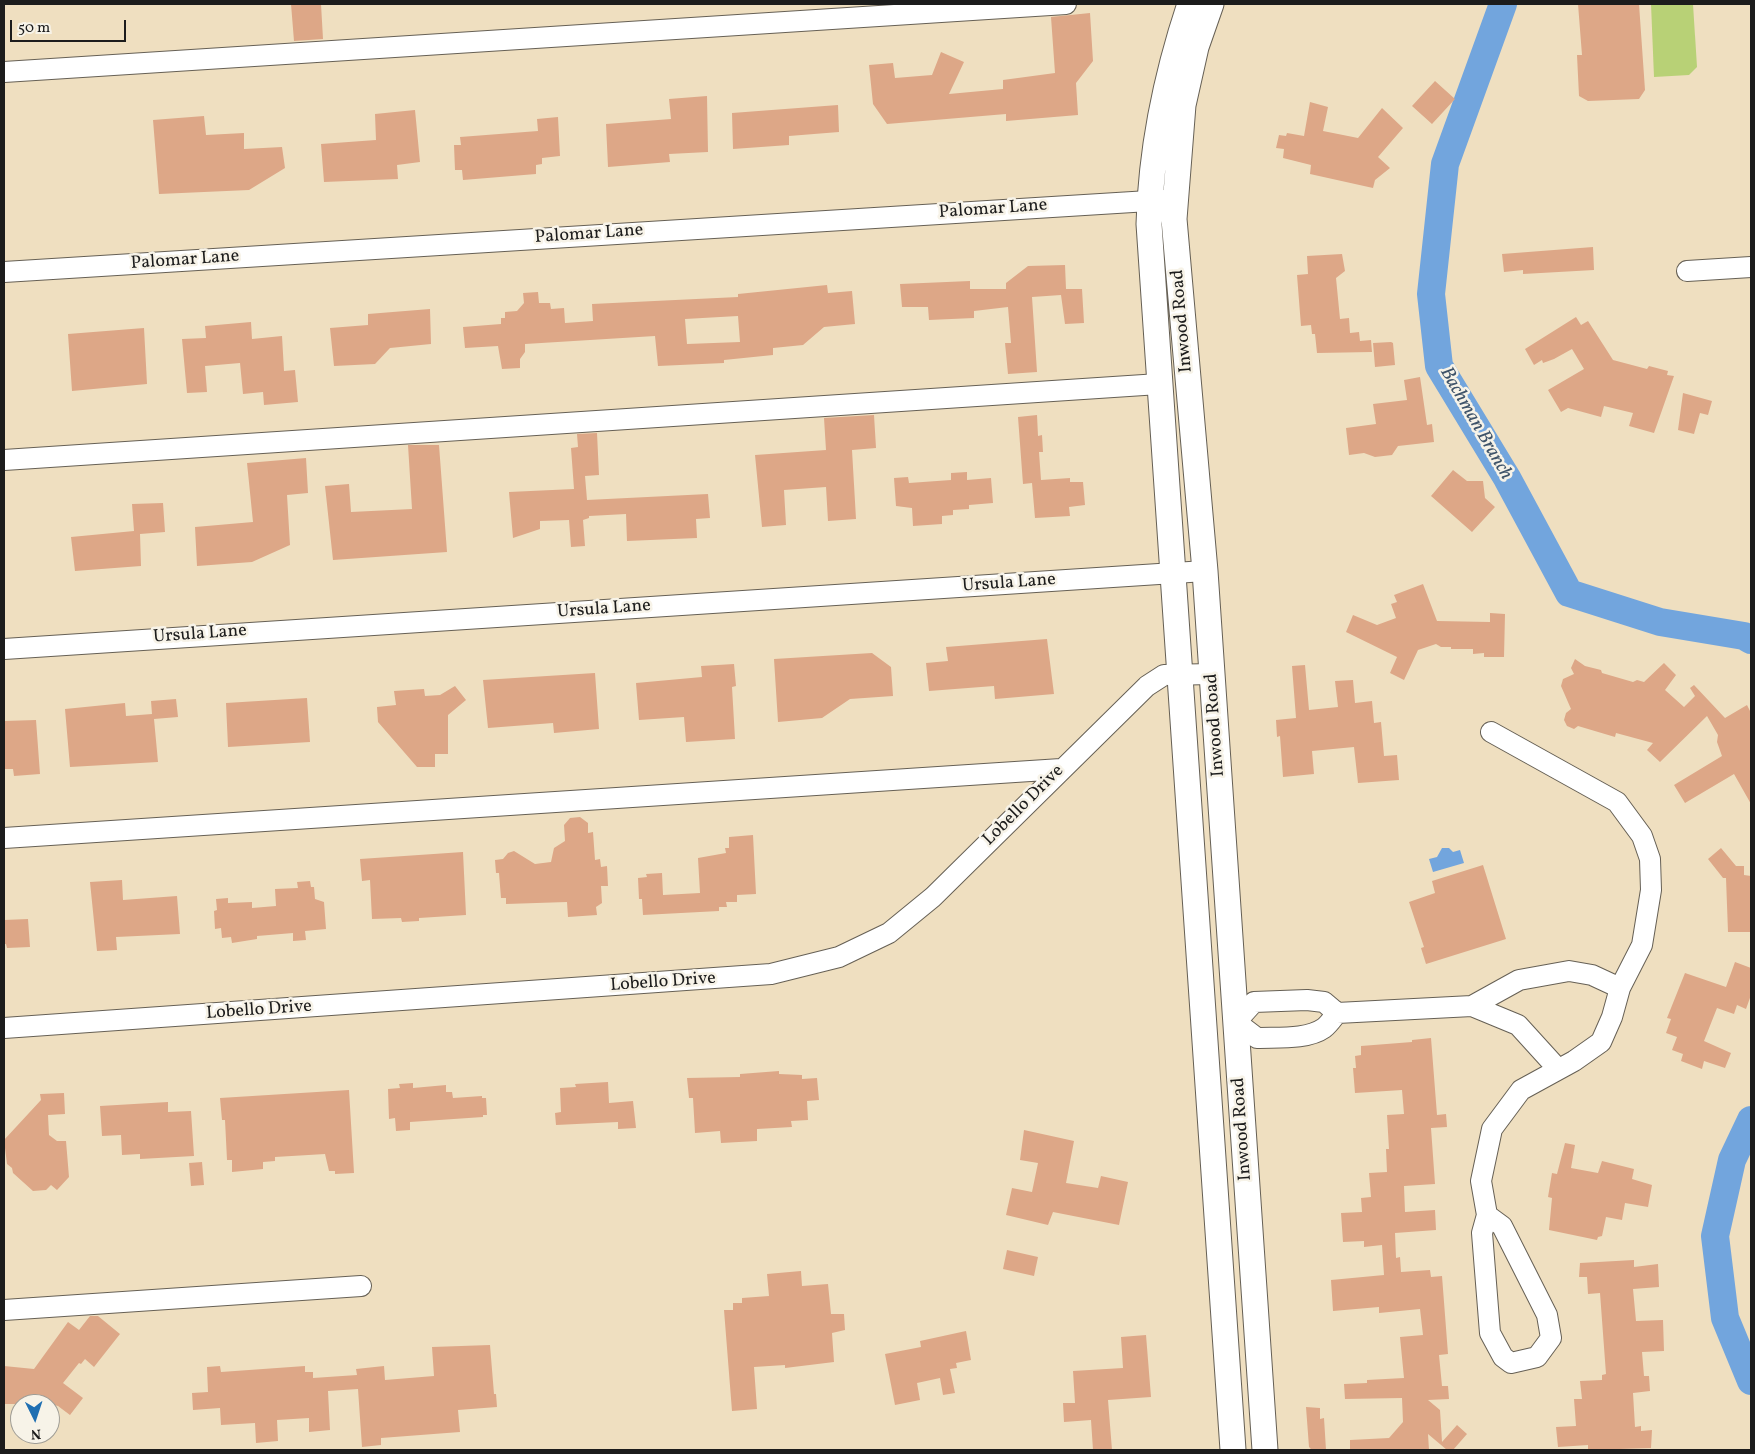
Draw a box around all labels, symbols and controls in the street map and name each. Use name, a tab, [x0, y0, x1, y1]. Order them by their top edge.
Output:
scale bar	[12, 10, 129, 42]
text: 50 m	[18, 18, 50, 39]
street label: Palomar Lane	[938, 195, 1048, 225]
street label: Palomar Lane	[534, 220, 644, 250]
street label: Palomar Lane	[130, 246, 240, 276]
street label: Inwood Road	[1168, 268, 1198, 374]
water label: Bachman Branch	[1434, 364, 1516, 484]
street label: Ursula Lane	[961, 570, 1057, 598]
street label: Ursula Lane	[556, 596, 652, 624]
street label: Ursula Lane	[152, 621, 248, 649]
street label: Inwood Road	[1202, 673, 1230, 777]
street label: Lobello Drive	[979, 761, 1069, 851]
street label: Lobello Drive	[610, 969, 716, 997]
street label: Lobello Drive	[206, 997, 312, 1025]
street label: Inwood Road	[1229, 1077, 1257, 1181]
north arrow	[10, 1394, 60, 1444]
text: N	[30, 1424, 42, 1443]

